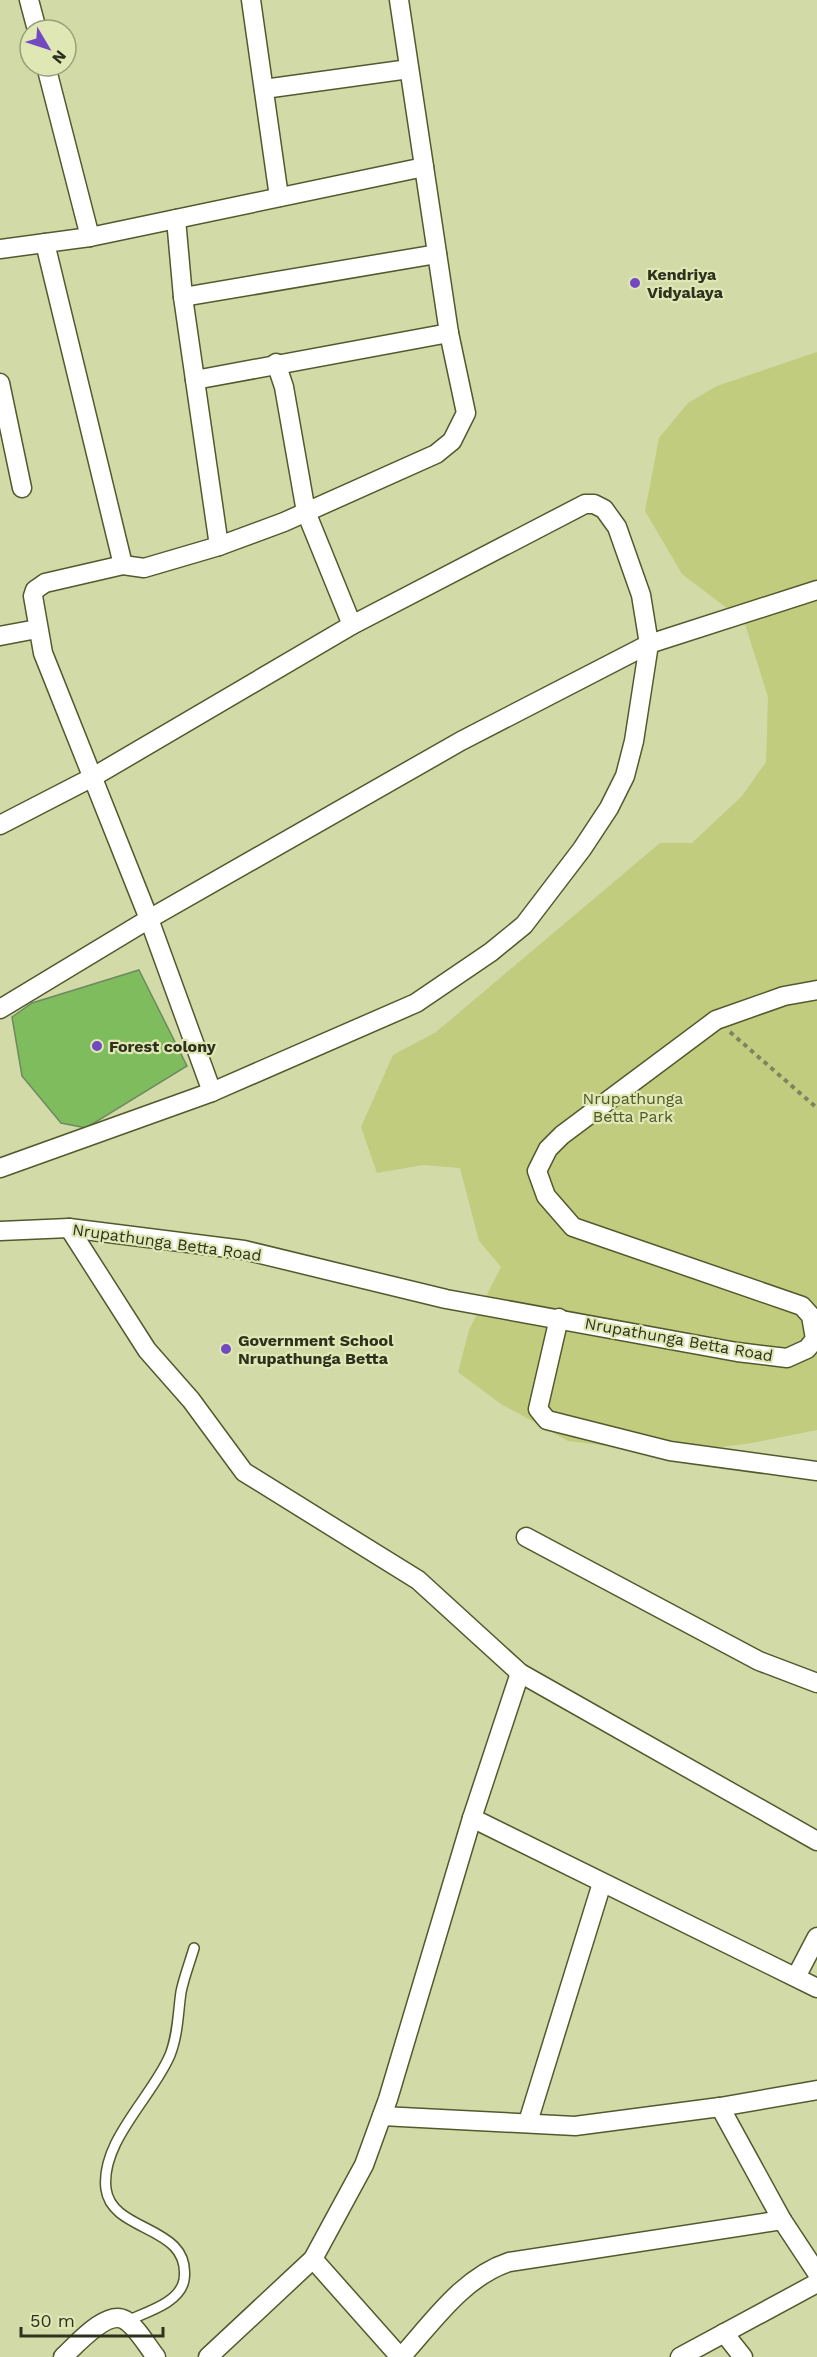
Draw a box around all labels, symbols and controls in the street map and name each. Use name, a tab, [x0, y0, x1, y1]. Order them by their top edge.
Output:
north arrow	[18, 18, 78, 78]
text: N	[48, 47, 70, 68]
place label: Kendriya Vidyalaya	[647, 265, 724, 302]
marker: Kendriya Vidyalaya	[628, 276, 642, 290]
place label: Forest colony	[109, 1037, 217, 1056]
marker: Forest colony	[90, 1039, 104, 1053]
park label: Nrupathunga Betta Park	[583, 1089, 683, 1126]
street label: Nrupathunga Betta Road	[71, 1220, 263, 1265]
street label: Nrupathunga Betta Road	[583, 1314, 775, 1365]
place label: Government School Nrupathunga Betta	[238, 1331, 394, 1368]
marker: Government School Nrupathunga Betta	[219, 1342, 233, 1356]
scale bar	[21, 2300, 164, 2338]
text: 50 m	[30, 2310, 75, 2331]

